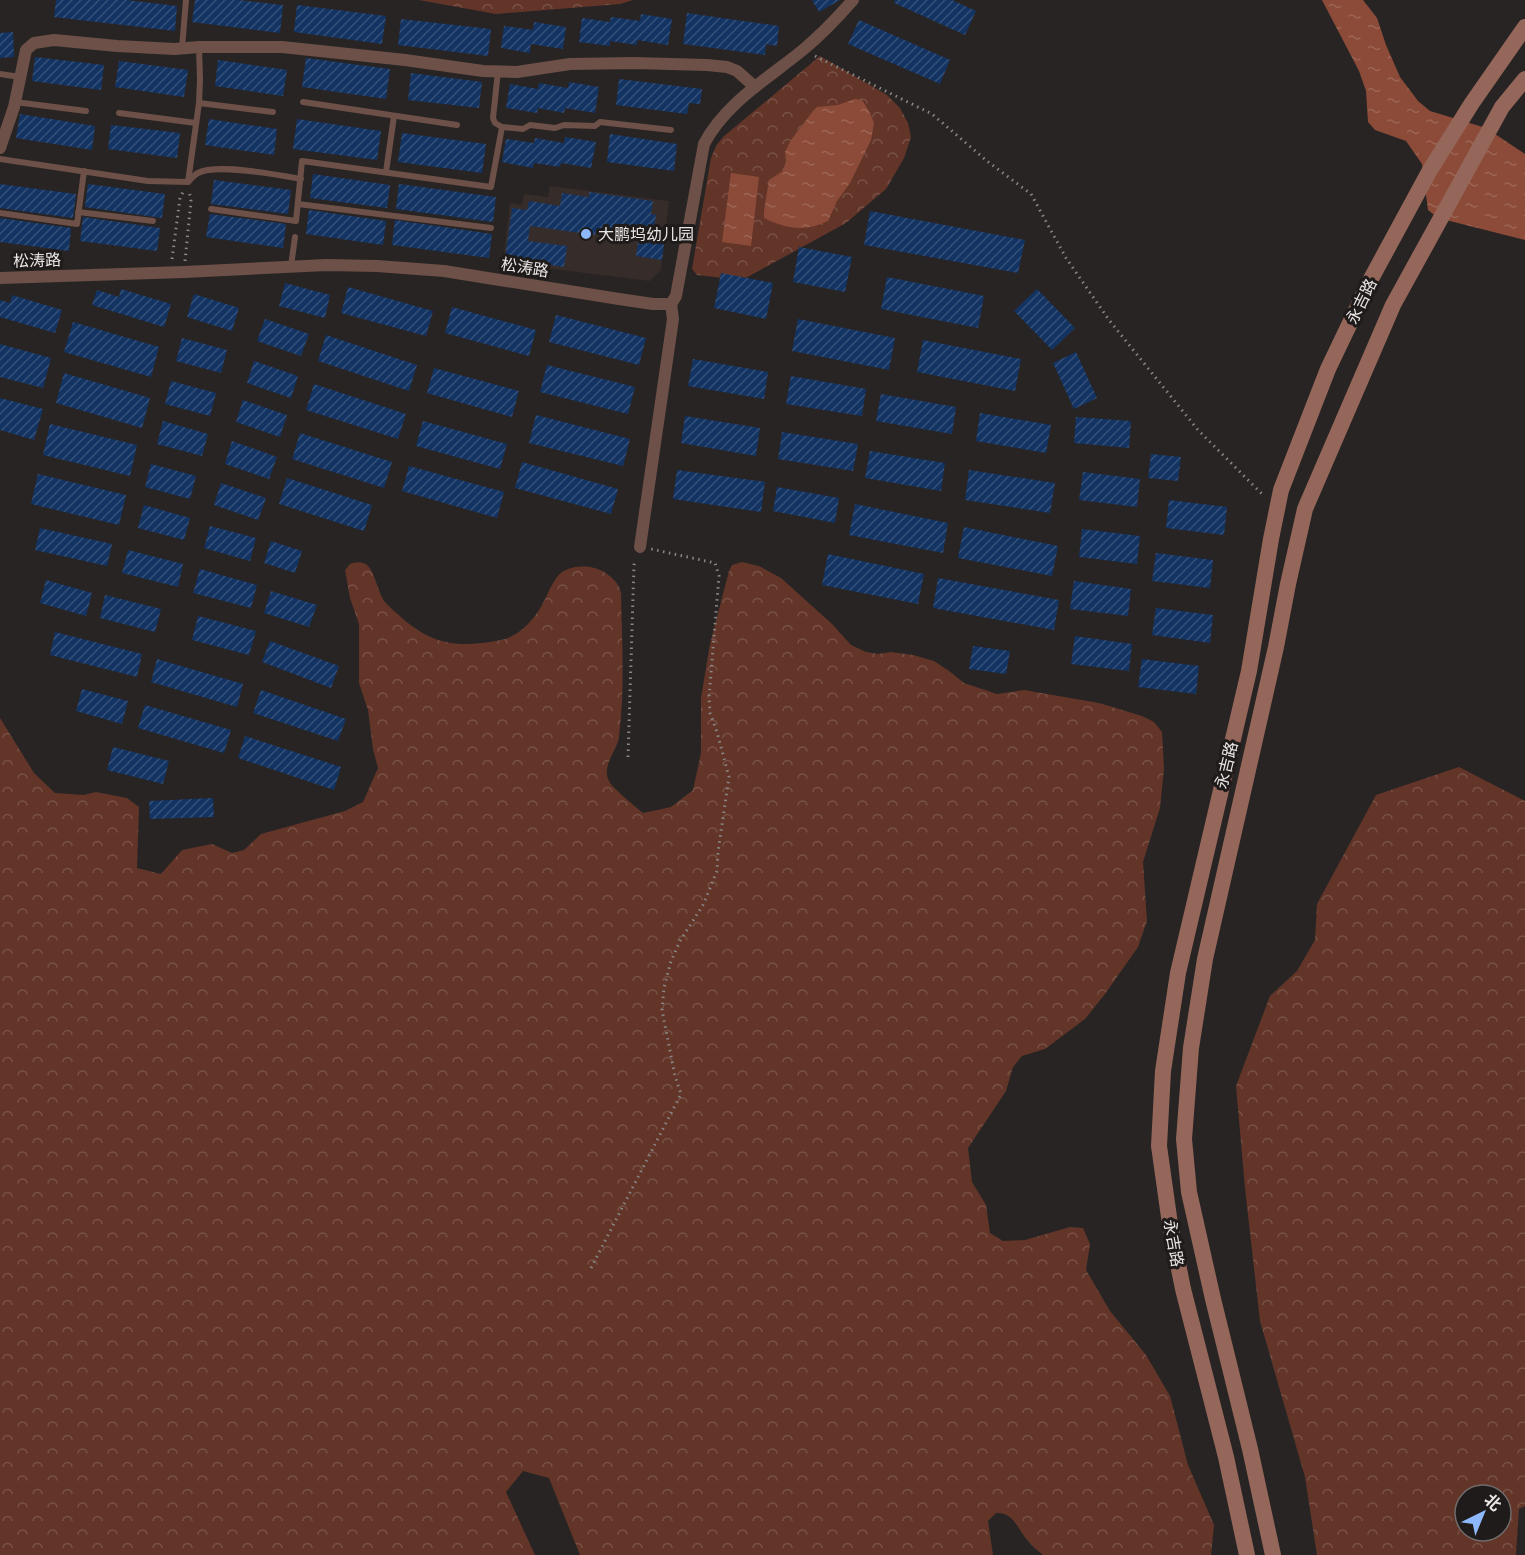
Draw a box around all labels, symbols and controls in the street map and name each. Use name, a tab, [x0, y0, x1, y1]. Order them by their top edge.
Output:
place label: 大鹏坞幼儿园	[598, 223, 694, 245]
marker: 大鹏坞幼儿园	[579, 227, 593, 241]
street label: 松涛路	[13, 248, 61, 272]
street label: 松涛路	[500, 252, 550, 282]
street label: 永吉路	[1341, 275, 1381, 327]
street label: 永吉路	[1210, 739, 1242, 791]
street label: 永吉路	[1159, 1217, 1189, 1269]
north arrow	[1453, 1483, 1513, 1543]
text: 北	[1480, 1489, 1507, 1516]

